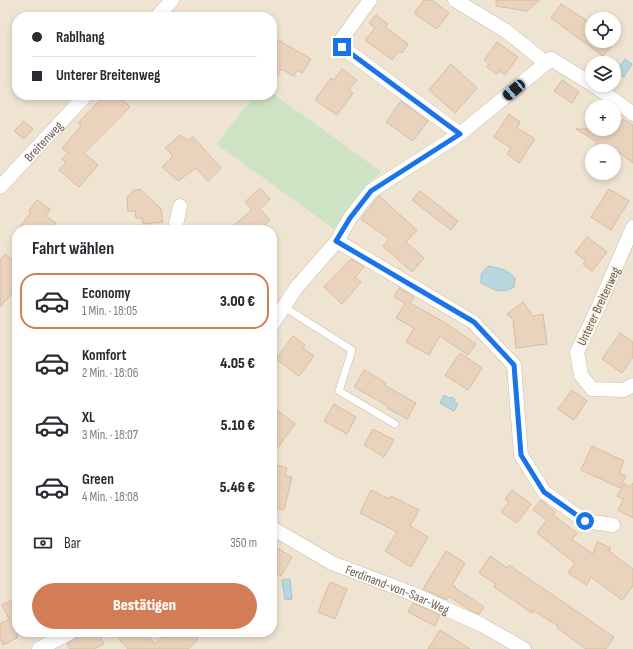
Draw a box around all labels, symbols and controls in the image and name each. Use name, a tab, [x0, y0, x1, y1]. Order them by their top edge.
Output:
map controls	[585, 12, 621, 180]
button: locate	[585, 12, 621, 48]
text: Rablhang	[56, 28, 105, 47]
route end	[333, 38, 351, 56]
button: layers	[585, 56, 621, 92]
text: Unterer Breitenweg	[56, 66, 160, 85]
car	[501, 78, 527, 102]
button: +	[585, 100, 621, 136]
street label: Breitenweg	[21, 118, 66, 165]
button: −	[585, 144, 621, 180]
text: Fahrt wählen	[32, 238, 114, 259]
street label: Unterer Breitenweg	[574, 265, 624, 348]
icon: car	[34, 283, 70, 319]
text: Economy	[82, 284, 131, 303]
text: 3.00 €	[220, 292, 255, 311]
text: 1 Min. · 18:05	[82, 303, 137, 319]
icon: car	[34, 345, 70, 381]
text: Komfort	[82, 346, 126, 365]
text: 4.05 €	[220, 354, 255, 373]
text: 2 Min. · 18:06	[82, 365, 139, 381]
icon: car	[34, 407, 70, 443]
text: XL	[82, 408, 95, 427]
text: 5.10 €	[221, 416, 255, 435]
text: 3 Min. · 18:07	[82, 427, 138, 443]
icon: car	[34, 469, 70, 505]
text: Green	[82, 470, 114, 489]
text: 5.46 €	[220, 478, 255, 497]
text: 4 Min. · 18:08	[82, 489, 139, 505]
route start	[576, 512, 594, 530]
icon: cash	[32, 532, 54, 554]
text: Bar	[64, 534, 81, 553]
text: 350 m	[230, 535, 257, 551]
street label: Ferdinand-von-Saar-Weg	[343, 562, 452, 618]
button: Bestätigen	[32, 583, 257, 629]

